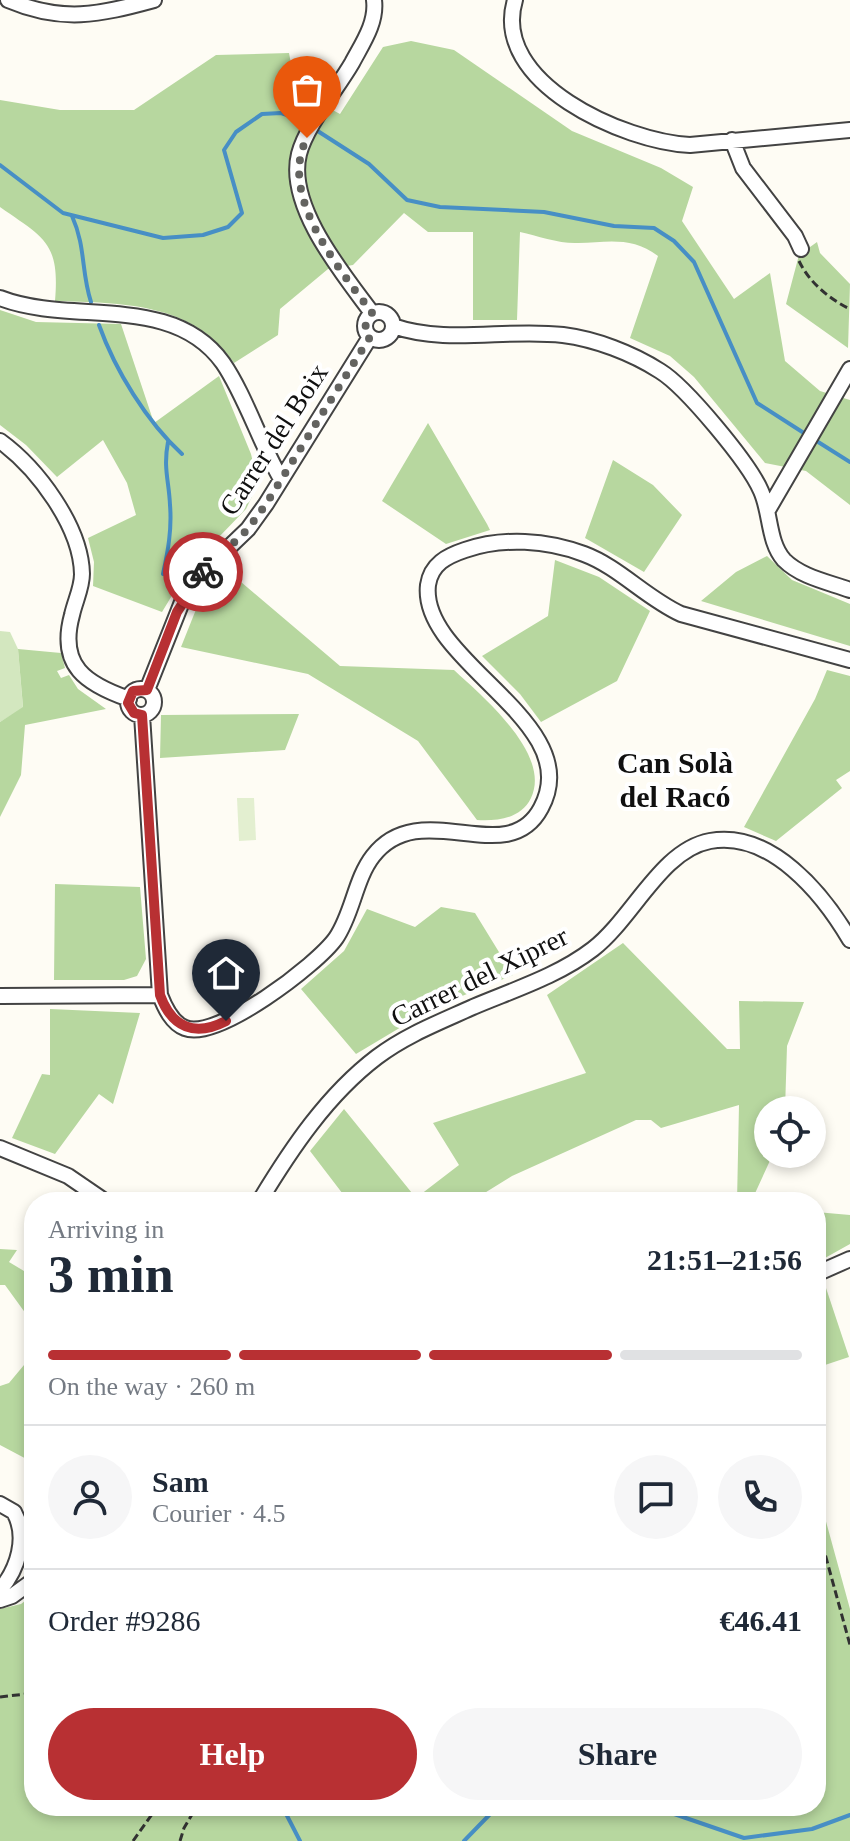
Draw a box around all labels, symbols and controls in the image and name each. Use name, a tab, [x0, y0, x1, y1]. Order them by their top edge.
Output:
pin	[273, 56, 341, 138]
icon: bag	[285, 68, 329, 112]
street label: Carrer del Boix	[213, 358, 334, 521]
courier	[163, 532, 243, 612]
icon: bike	[181, 550, 225, 594]
district label: Can Solà del Racó	[617, 746, 733, 813]
street label: Carrer del Xiprer	[386, 920, 573, 1033]
pin	[192, 939, 260, 1021]
icon: home	[204, 951, 248, 995]
map controls	[754, 1096, 826, 1168]
button: locate	[754, 1096, 826, 1168]
text: Arriving in	[48, 1215, 164, 1244]
text: 21:51–21:56	[647, 1243, 802, 1276]
text: 3 min	[48, 1246, 174, 1303]
text: On the way · 260 m	[48, 1372, 255, 1401]
button: person	[48, 1455, 132, 1539]
button: chat	[614, 1455, 698, 1539]
button: phone	[718, 1455, 802, 1539]
text: Sam	[152, 1465, 209, 1498]
text: Courier · 4.5	[152, 1499, 286, 1528]
text: Order #9286	[48, 1604, 200, 1637]
text: €46.41	[720, 1604, 802, 1637]
button: Help	[48, 1708, 417, 1800]
button: Share	[433, 1708, 802, 1800]

